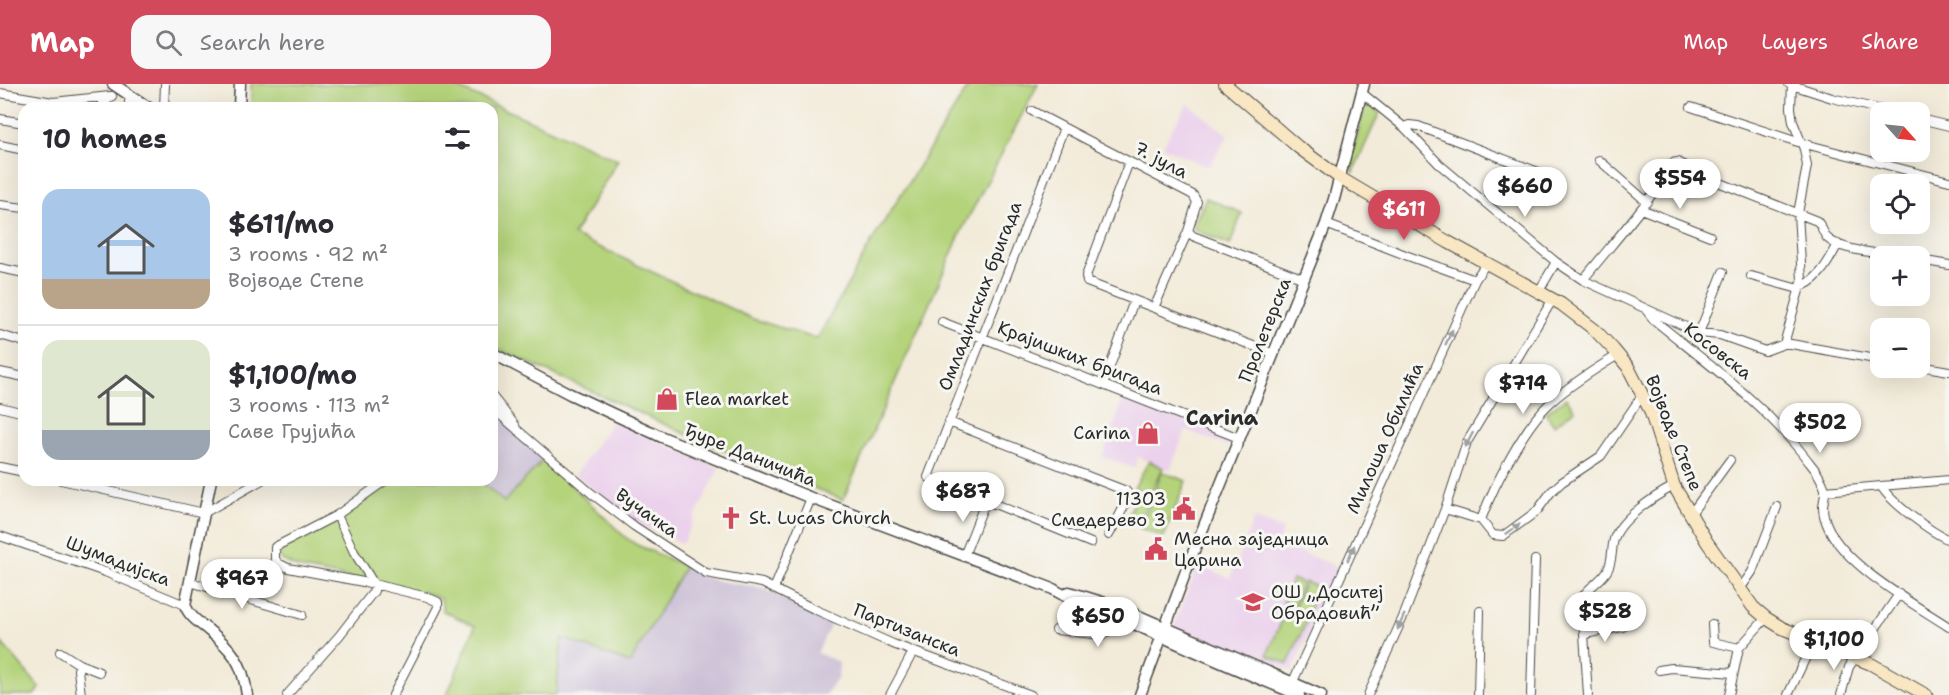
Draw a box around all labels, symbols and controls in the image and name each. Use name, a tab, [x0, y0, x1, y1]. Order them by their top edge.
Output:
search box	[131, 15, 551, 69]
text: Map	[30, 23, 95, 61]
icon: search	[152, 26, 185, 59]
text: Search here	[200, 28, 325, 57]
text: Map	[1683, 28, 1728, 56]
text: Layers	[1761, 28, 1828, 56]
text: Share	[1861, 28, 1919, 56]
north arrow	[1870, 102, 1930, 162]
map controls	[1870, 102, 1930, 378]
text: 10 homes	[42, 121, 167, 156]
icon: filters	[441, 122, 474, 155]
street label: 7. јула	[1130, 136, 1192, 184]
pin: $554	[1644, 159, 1716, 210]
text: $554	[1654, 165, 1706, 191]
pin: $660	[1489, 167, 1561, 218]
text: $660	[1497, 173, 1553, 199]
button: locate	[1870, 174, 1930, 234]
pin: $611	[1368, 190, 1440, 241]
text: $611	[1382, 196, 1426, 222]
street label: Омладинских бригада	[933, 198, 1027, 394]
text: $611/mo	[228, 206, 334, 241]
icon: home	[90, 213, 162, 285]
text: 3 rooms · 92 m²	[228, 241, 388, 267]
button: +	[1870, 246, 1930, 306]
text: Војводе Степе	[228, 267, 364, 293]
street label: Пролетерска	[1233, 274, 1297, 386]
street label: Крајишких бригада	[994, 315, 1166, 401]
street label: Косовска	[1679, 317, 1757, 385]
button: −	[1870, 318, 1930, 378]
one-way arrow	[1444, 328, 1454, 346]
text: $1,100/mo	[228, 357, 357, 392]
street label: Милоша Обилића	[1341, 359, 1429, 517]
icon: home	[90, 364, 162, 436]
pin: $714	[1487, 364, 1559, 415]
text: $714	[1498, 370, 1548, 396]
street label: Војводе Степе	[1640, 372, 1708, 494]
shop icon: Flea market	[654, 386, 680, 412]
place label: Flea market	[685, 387, 789, 411]
text: 3 rooms · 113 m²	[228, 392, 390, 418]
pin: $502	[1784, 403, 1856, 454]
district label: Carina	[1186, 404, 1259, 432]
text: $502	[1793, 409, 1847, 435]
text: Саве Грујића	[228, 418, 355, 444]
street label: Ђуре Даничића	[680, 418, 820, 492]
shop icon: Carina	[1135, 420, 1161, 446]
place label: Carina	[1073, 421, 1130, 445]
one-way arrow	[1464, 431, 1474, 448]
pin: $687	[927, 472, 999, 523]
text: $687	[935, 478, 991, 504]
street label: Вучачка	[611, 483, 683, 543]
place label: 11303 Смедерево 3	[1051, 487, 1166, 532]
public building icon: 11303 Смедерево 3	[1171, 496, 1197, 522]
church icon: St. Lucas Church	[718, 505, 744, 531]
place label: St. Lucas Church	[749, 506, 891, 530]
one-way arrow	[1505, 523, 1521, 535]
place label: Месна заједница Царина	[1174, 527, 1328, 572]
street label: Шумадијска	[62, 530, 174, 592]
public building icon: Месна заједница Царина	[1143, 536, 1169, 562]
one-way arrow	[1346, 544, 1355, 561]
pin: $967	[206, 559, 278, 610]
text: $967	[215, 565, 269, 591]
place label: ОШ „Доситеј Обрадовић”	[1271, 580, 1383, 625]
school or university icon: ОШ „Доситеј Обрадовић”	[1240, 589, 1266, 615]
pin: $528	[1569, 592, 1641, 643]
pin: $650	[1062, 597, 1134, 648]
street label: Партизанска	[850, 598, 964, 662]
text: $528	[1578, 598, 1632, 624]
text: $650	[1071, 603, 1125, 629]
one-way arrow	[1396, 613, 1405, 631]
pin: $1,100	[1785, 620, 1883, 671]
text: $1,100	[1803, 626, 1865, 652]

